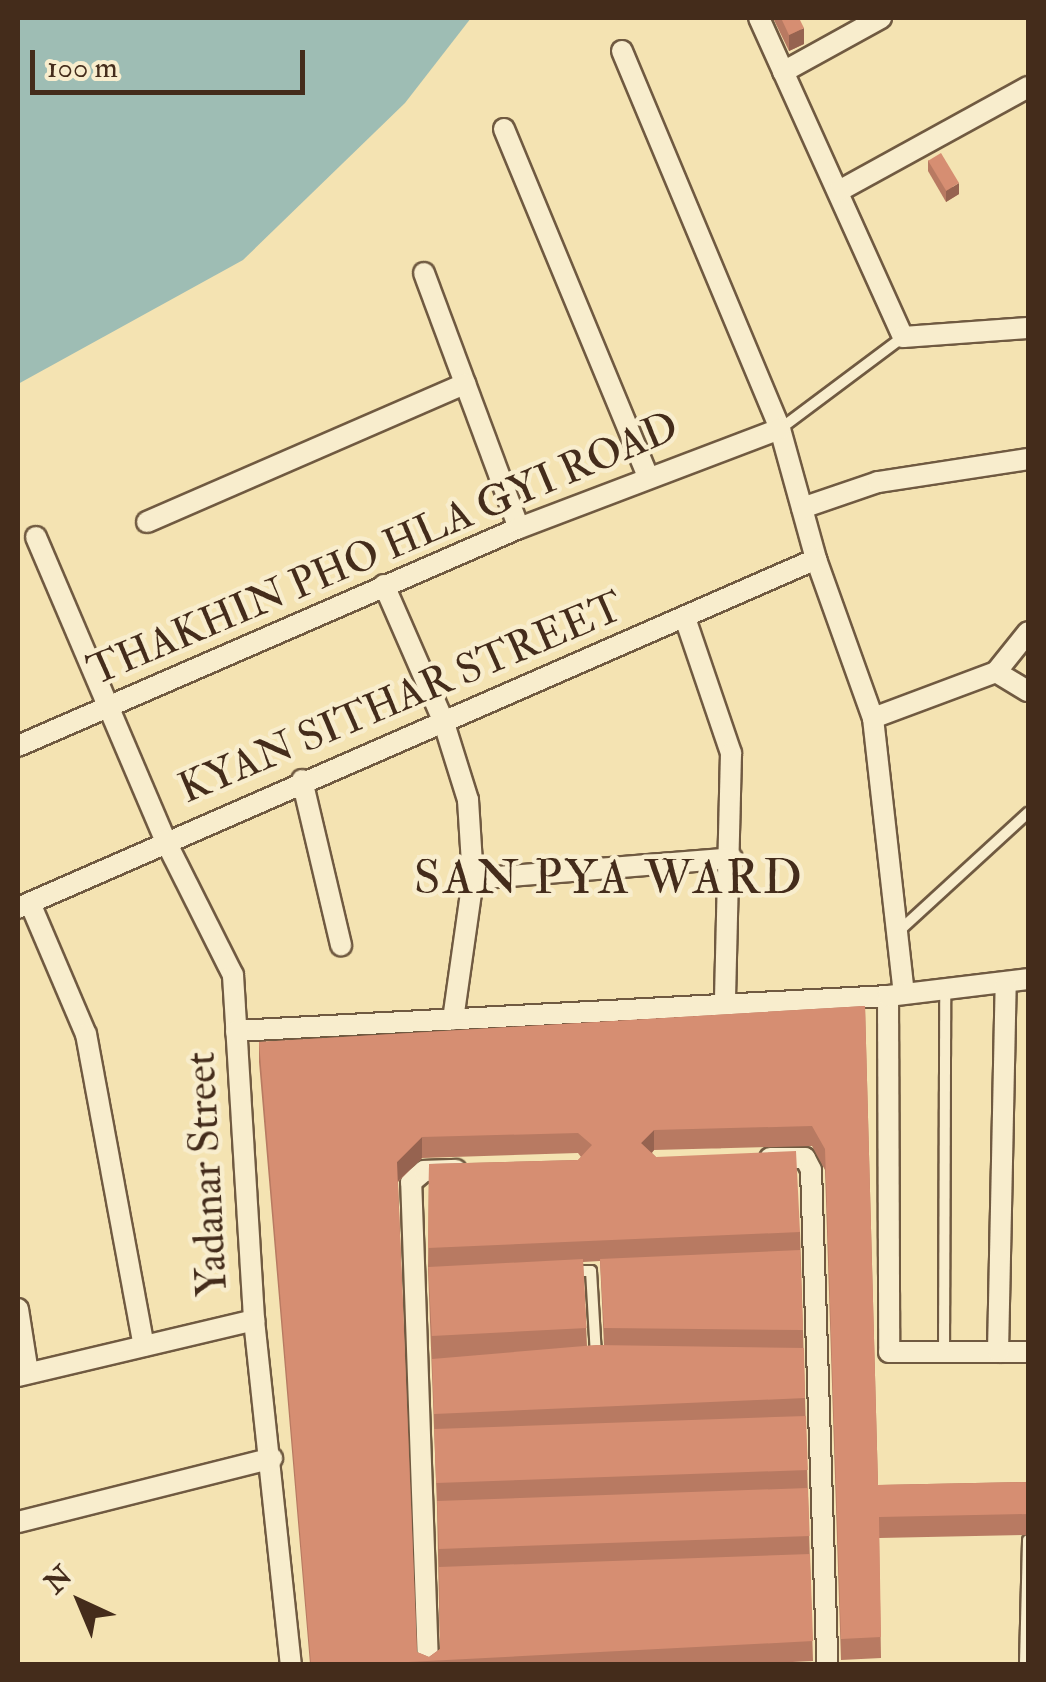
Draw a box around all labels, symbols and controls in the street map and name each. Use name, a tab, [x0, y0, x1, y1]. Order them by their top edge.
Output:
scale bar	[35, 30, 310, 92]
text: 100 m	[47, 49, 118, 86]
street label: THAKHIN PHO HLA GYI ROAD	[80, 401, 686, 697]
street label: KYAN SITHAR STREET	[171, 582, 631, 814]
district label: SAN PYA WARD	[414, 850, 804, 908]
street label: Yadanar Street	[175, 1050, 239, 1298]
north arrow	[30, 1552, 130, 1652]
text: N	[38, 1559, 80, 1601]

